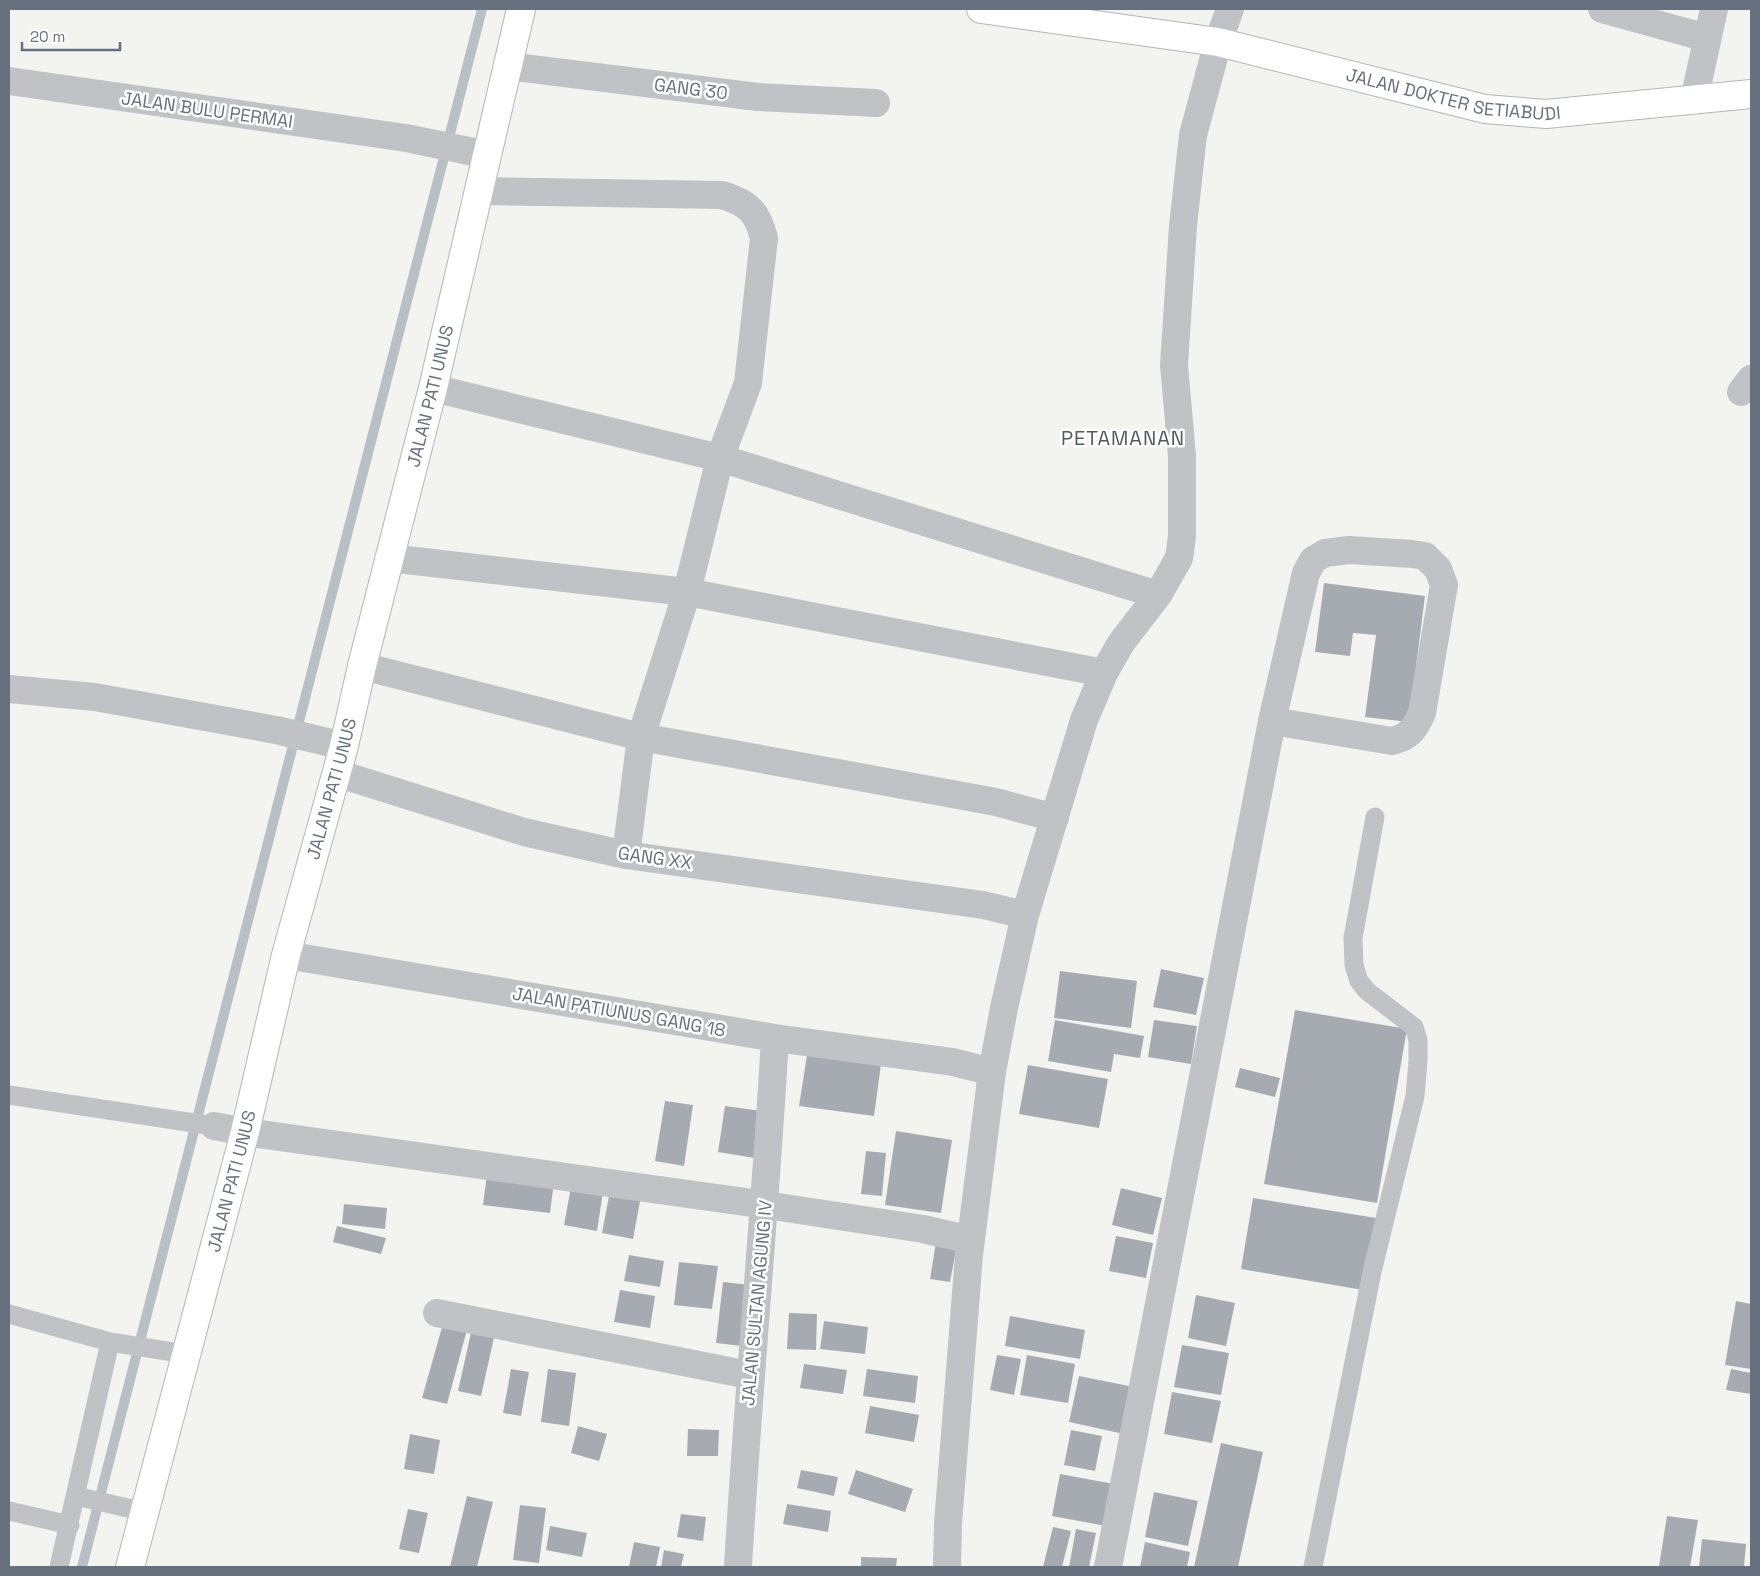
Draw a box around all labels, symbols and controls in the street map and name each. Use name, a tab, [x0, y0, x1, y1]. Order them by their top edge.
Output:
scale bar	[22, 20, 120, 52]
text: 20 m	[30, 27, 65, 46]
street label: JALAN DOKTER SETIABUDI	[1344, 63, 1562, 125]
street label: GANG 30	[653, 73, 729, 104]
street label: JALAN BULU PERMAI	[120, 86, 294, 133]
street label: JALAN PATI UNUS	[401, 323, 458, 469]
district label: PETAMANAN	[1061, 425, 1185, 451]
street label: JALAN PATI UNUS	[301, 716, 361, 862]
street label: GANG XX	[617, 841, 694, 874]
street label: JALAN PATIUNUS GANG 18	[511, 981, 727, 1042]
street label: JALAN PATI UNUS	[202, 1108, 261, 1254]
street label: JALAN SULTAN AGUNG IV	[736, 1199, 777, 1407]

